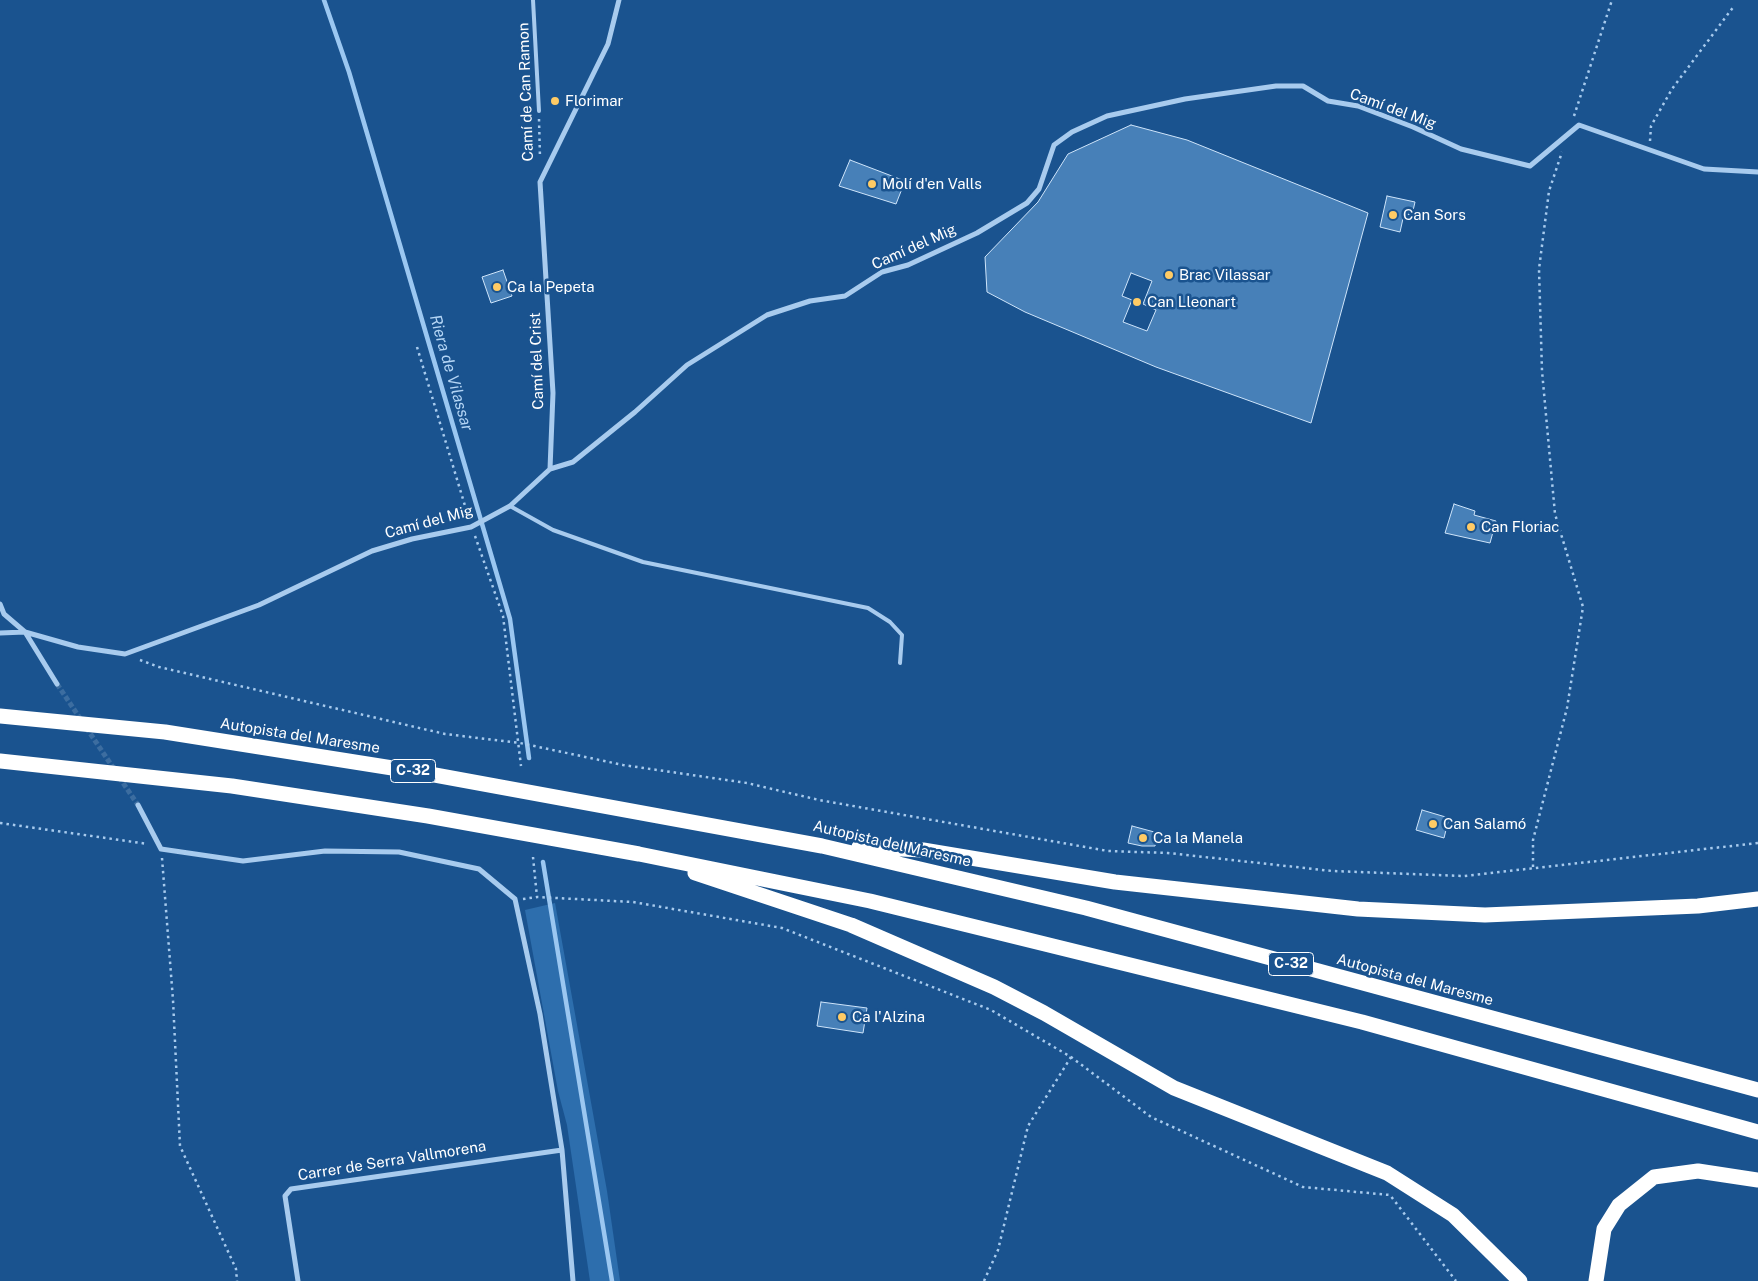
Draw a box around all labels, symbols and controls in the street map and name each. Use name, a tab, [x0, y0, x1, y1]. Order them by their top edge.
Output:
street label: Camí de Can Ramon	[515, 22, 537, 162]
street label: Camí del Mig	[1347, 85, 1439, 133]
place label: Florimar	[565, 92, 623, 110]
marker: Florimar	[549, 95, 561, 107]
place label: Molí d'en Valls	[882, 175, 982, 193]
marker: Molí d'en Valls	[866, 178, 878, 190]
place label: Can Sors	[1403, 206, 1466, 224]
marker: Can Sors	[1387, 209, 1399, 221]
street label: Camí del Mig	[869, 220, 959, 274]
place label: Brac Vilassar	[1179, 266, 1271, 284]
marker: Brac Vilassar	[1163, 269, 1175, 281]
place label: Ca la Pepeta	[507, 278, 595, 296]
marker: Ca la Pepeta	[491, 281, 503, 293]
place label: Can Lleonart	[1147, 293, 1236, 311]
marker: Can Lleonart	[1131, 296, 1143, 308]
street label: Camí del Crist	[526, 312, 548, 410]
water label: Riera de Vilassar	[425, 313, 477, 433]
street label: Camí del Mig	[383, 502, 475, 542]
place label: Can Floriac	[1481, 518, 1559, 536]
marker: Can Floriac	[1465, 521, 1477, 533]
street label: Autopista del Maresme	[219, 714, 381, 758]
road number: C-32	[390, 759, 436, 782]
place label: Can Salamó	[1443, 815, 1526, 833]
street label: Autopista del Maresme	[811, 817, 973, 871]
marker: Can Salamó	[1427, 818, 1439, 830]
place label: Ca la Manela	[1153, 829, 1243, 847]
marker: Ca la Manela	[1137, 832, 1149, 844]
street label: Autopista del Maresme	[1335, 950, 1495, 1010]
road number: C-32	[1268, 952, 1314, 976]
place label: Ca l'Alzina	[852, 1008, 925, 1026]
marker: Ca l'Alzina	[836, 1011, 848, 1023]
street label: Carrer de Serra Vallmorena	[297, 1137, 487, 1185]

